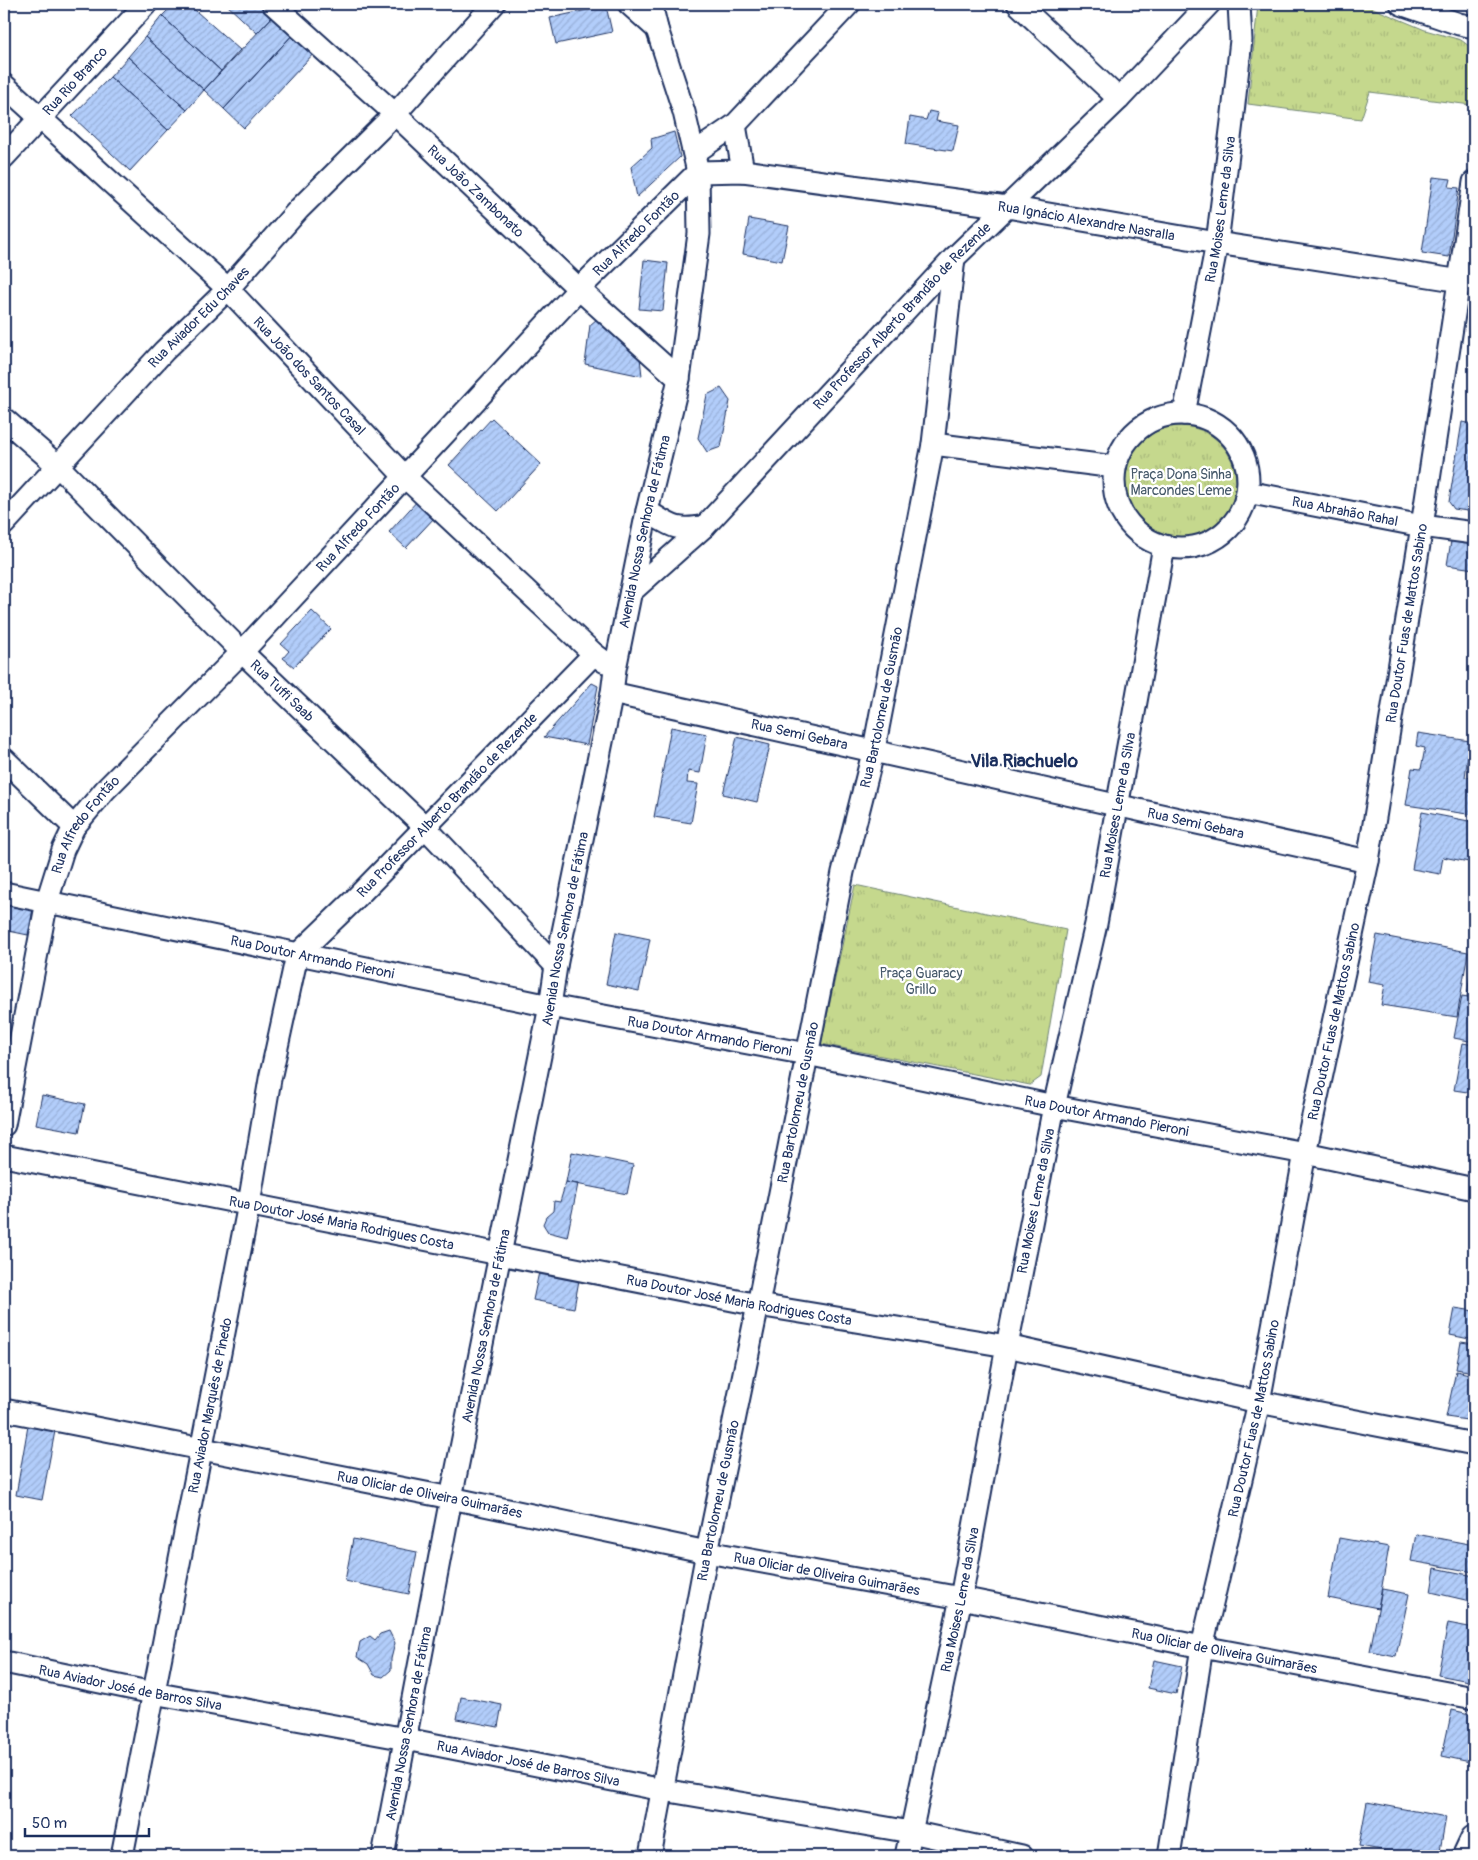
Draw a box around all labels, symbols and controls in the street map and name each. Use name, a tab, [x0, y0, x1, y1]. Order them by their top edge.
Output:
street label: Rua Rio Branco	[39, 43, 111, 119]
street label: Rua Moises Leme da Silva	[1201, 135, 1239, 284]
street label: Rua João Zambonato	[424, 141, 528, 241]
street label: Rua Alfredo Fontão	[589, 186, 683, 279]
street label: Rua Ignácio Alexandre Nasralla	[997, 197, 1176, 244]
street label: Rua Professor Alberto Brandão de Rezende	[809, 219, 994, 413]
street label: Rua Aviador Edu Chaves	[144, 262, 253, 371]
street label: Rua João dos Santos Casal	[250, 313, 369, 438]
street label: Avenida Nossa Senhora de Fátima	[615, 433, 674, 630]
park label: Praça Dona Sinha Marcondes Leme	[1130, 466, 1232, 499]
street label: Rua Alfredo Fontão	[312, 479, 403, 575]
street label: Rua Abrahão Rahal	[1291, 492, 1400, 530]
street label: Rua Doutor Fuas de Mattos Sabino	[1382, 522, 1431, 724]
street label: Rua Bartolomeu de Gusmão	[856, 625, 906, 790]
street label: Rua Tuffi Saab	[247, 656, 318, 725]
street label: Rua Professor Alberto Brandão de Rezende	[353, 709, 541, 901]
street label: Rua Semi Gebara	[750, 715, 850, 753]
street label: Rua Moises Leme da Silva	[1096, 731, 1139, 879]
district label: Vila Riachuelo	[970, 749, 1079, 773]
street label: Rua Alfredo Fontão	[48, 771, 123, 875]
street label: Rua Semi Gebara	[1146, 804, 1246, 842]
street label: Avenida Nossa Senhora de Fátima	[538, 830, 592, 1027]
street label: Rua Doutor Fuas de Mattos Sabino	[1304, 921, 1363, 1122]
street label: Rua Doutor Armando Pieroni	[229, 932, 396, 982]
park label: Praça Guaracy Grillo	[879, 965, 963, 998]
street label: Rua Doutor Armando Pieroni	[626, 1012, 794, 1060]
street label: Rua Bartolomeu de Gusmão	[774, 1020, 822, 1184]
street label: Rua Doutor Armando Pieroni	[1023, 1092, 1191, 1140]
street label: Rua Moises Leme da Silva	[1013, 1127, 1058, 1275]
street label: Rua Doutor José Maria Rodrigues Costa	[228, 1192, 455, 1253]
street label: Avenida Nossa Senhora de Fátima	[458, 1227, 513, 1424]
street label: Rua Doutor José Maria Rodrigues Costa	[625, 1271, 853, 1329]
street label: Rua Aviador Marquês de Pinedo	[184, 1316, 235, 1495]
street label: Rua Doutor Fuas de Mattos Sabino	[1224, 1318, 1283, 1519]
street label: Rua Bartolomeu de Gusmão	[693, 1418, 743, 1582]
street label: Rua Oliciar de Oliveira Guimarães	[336, 1467, 525, 1522]
street label: Rua Moises Leme da Silva	[937, 1526, 982, 1674]
street label: Rua Oliciar de Oliveira Guimarães	[732, 1549, 922, 1599]
street label: Rua Oliciar de Oliveira Guimarães	[1130, 1624, 1319, 1677]
street label: Avenida Nossa Senhora de Fátima	[381, 1625, 435, 1822]
street label: Rua Aviador José de Barros Silva	[37, 1661, 223, 1714]
street label: Rua Aviador José de Barros Silva	[435, 1737, 621, 1790]
scale bar	[25, 1805, 149, 1837]
text: 50 m	[32, 1814, 67, 1833]

